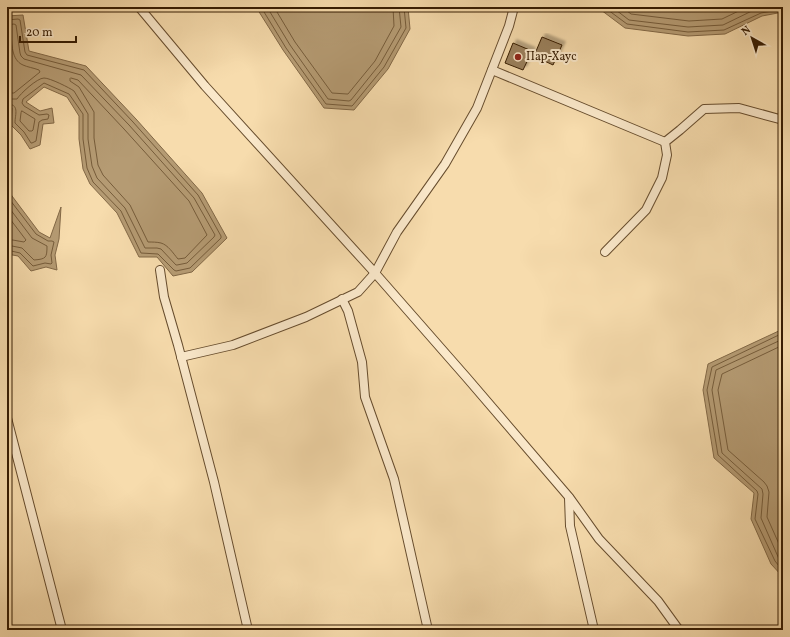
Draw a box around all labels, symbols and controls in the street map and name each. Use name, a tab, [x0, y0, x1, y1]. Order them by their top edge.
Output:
scale bar	[20, 18, 76, 44]
north arrow	[732, 18, 772, 58]
text: N	[739, 23, 754, 40]
text: 20 m	[26, 25, 53, 41]
place label: Пар-Хаус	[526, 49, 577, 65]
marker: Пар-Хаус	[513, 52, 523, 62]

